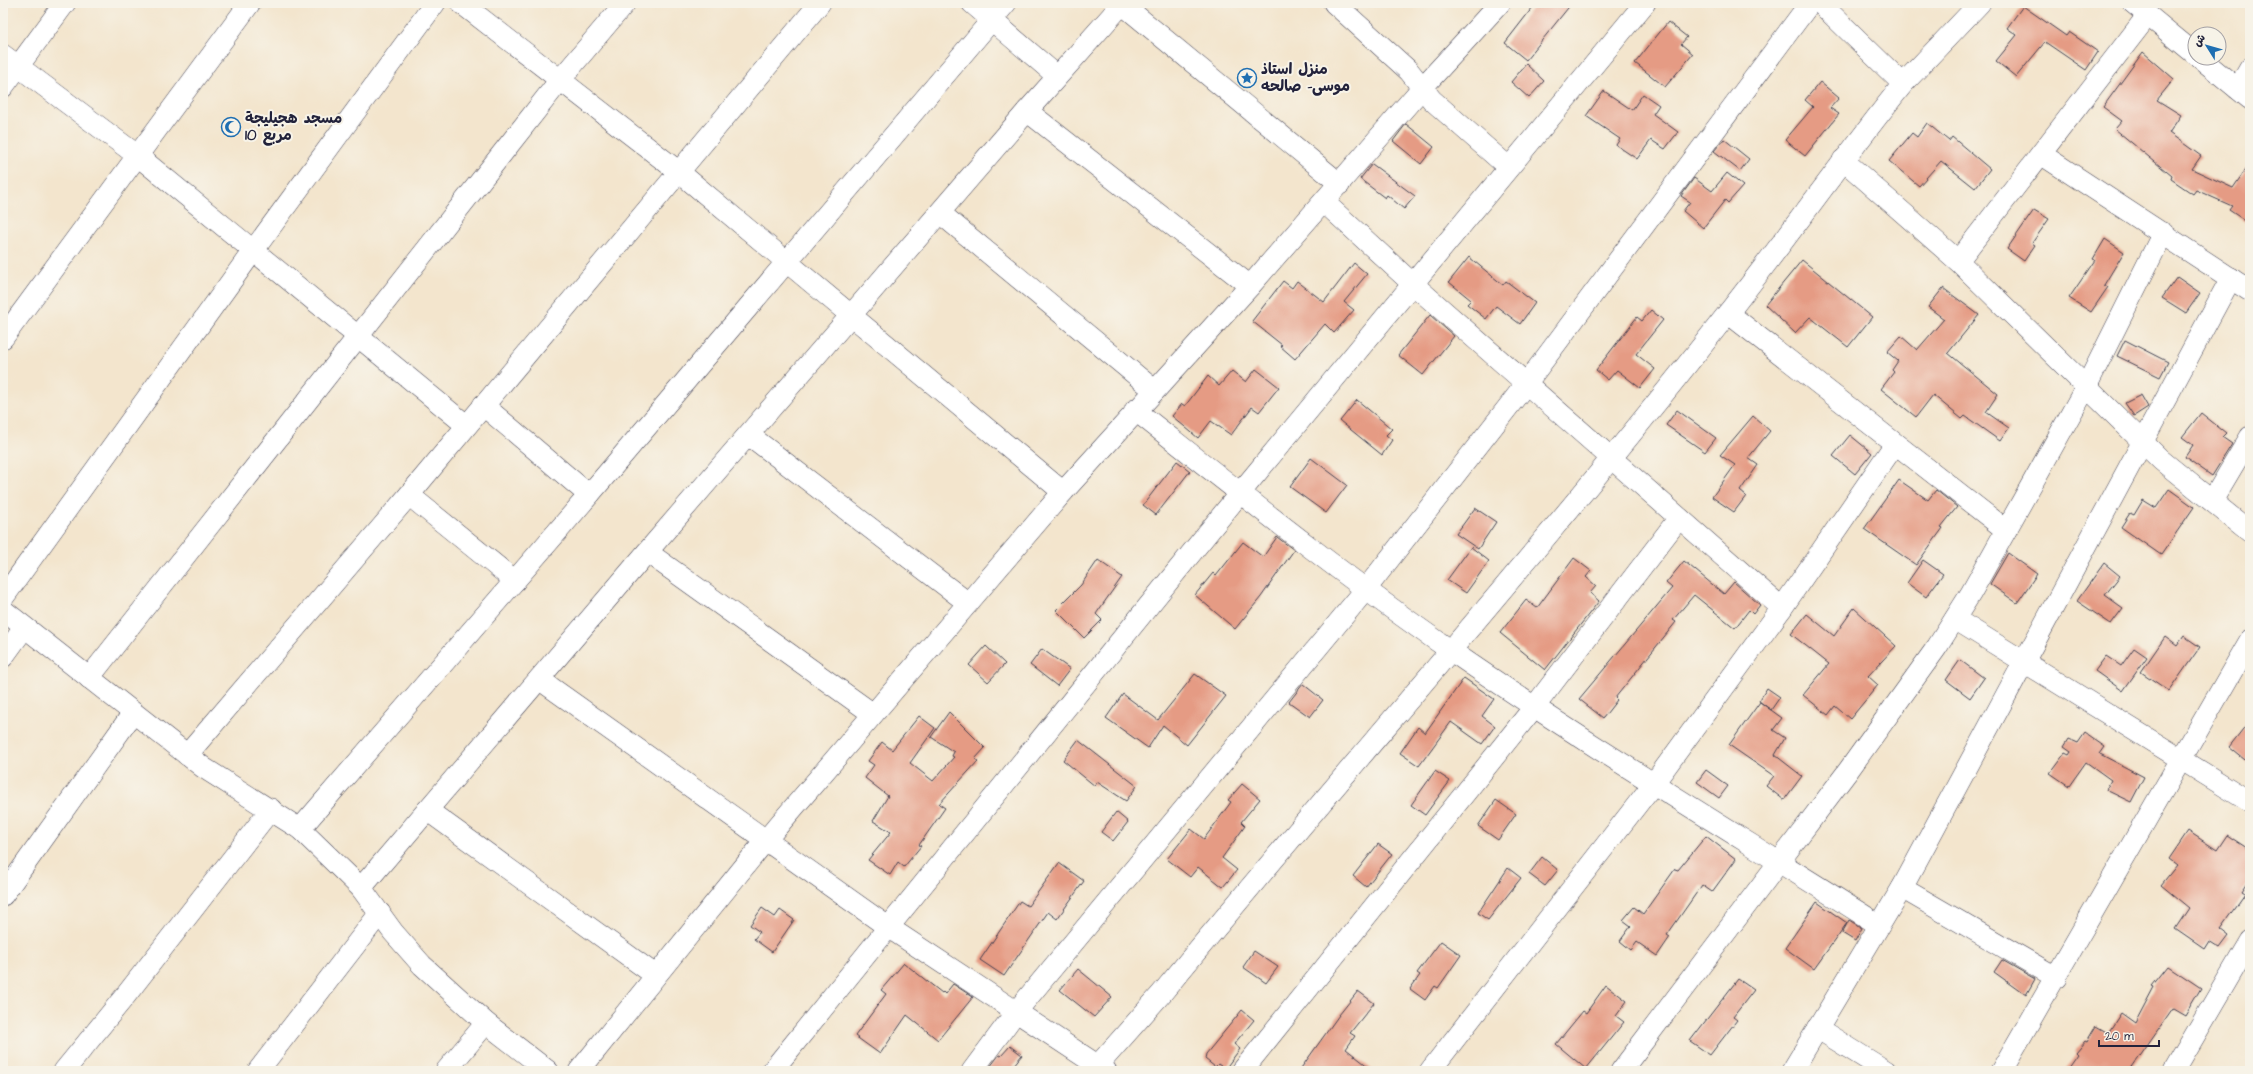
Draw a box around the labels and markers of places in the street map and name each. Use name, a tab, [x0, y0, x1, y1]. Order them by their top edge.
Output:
place label: منزل استاذ موسى- صالحه	[1261, 59, 1350, 97]
place icon: منزل استاذ موسى- صالحه	[1236, 67, 1258, 89]
place label: مسجد هجيليجة مربع 10	[245, 108, 342, 146]
mosque icon: مسجد هجيليجة مربع 10	[220, 116, 242, 138]

